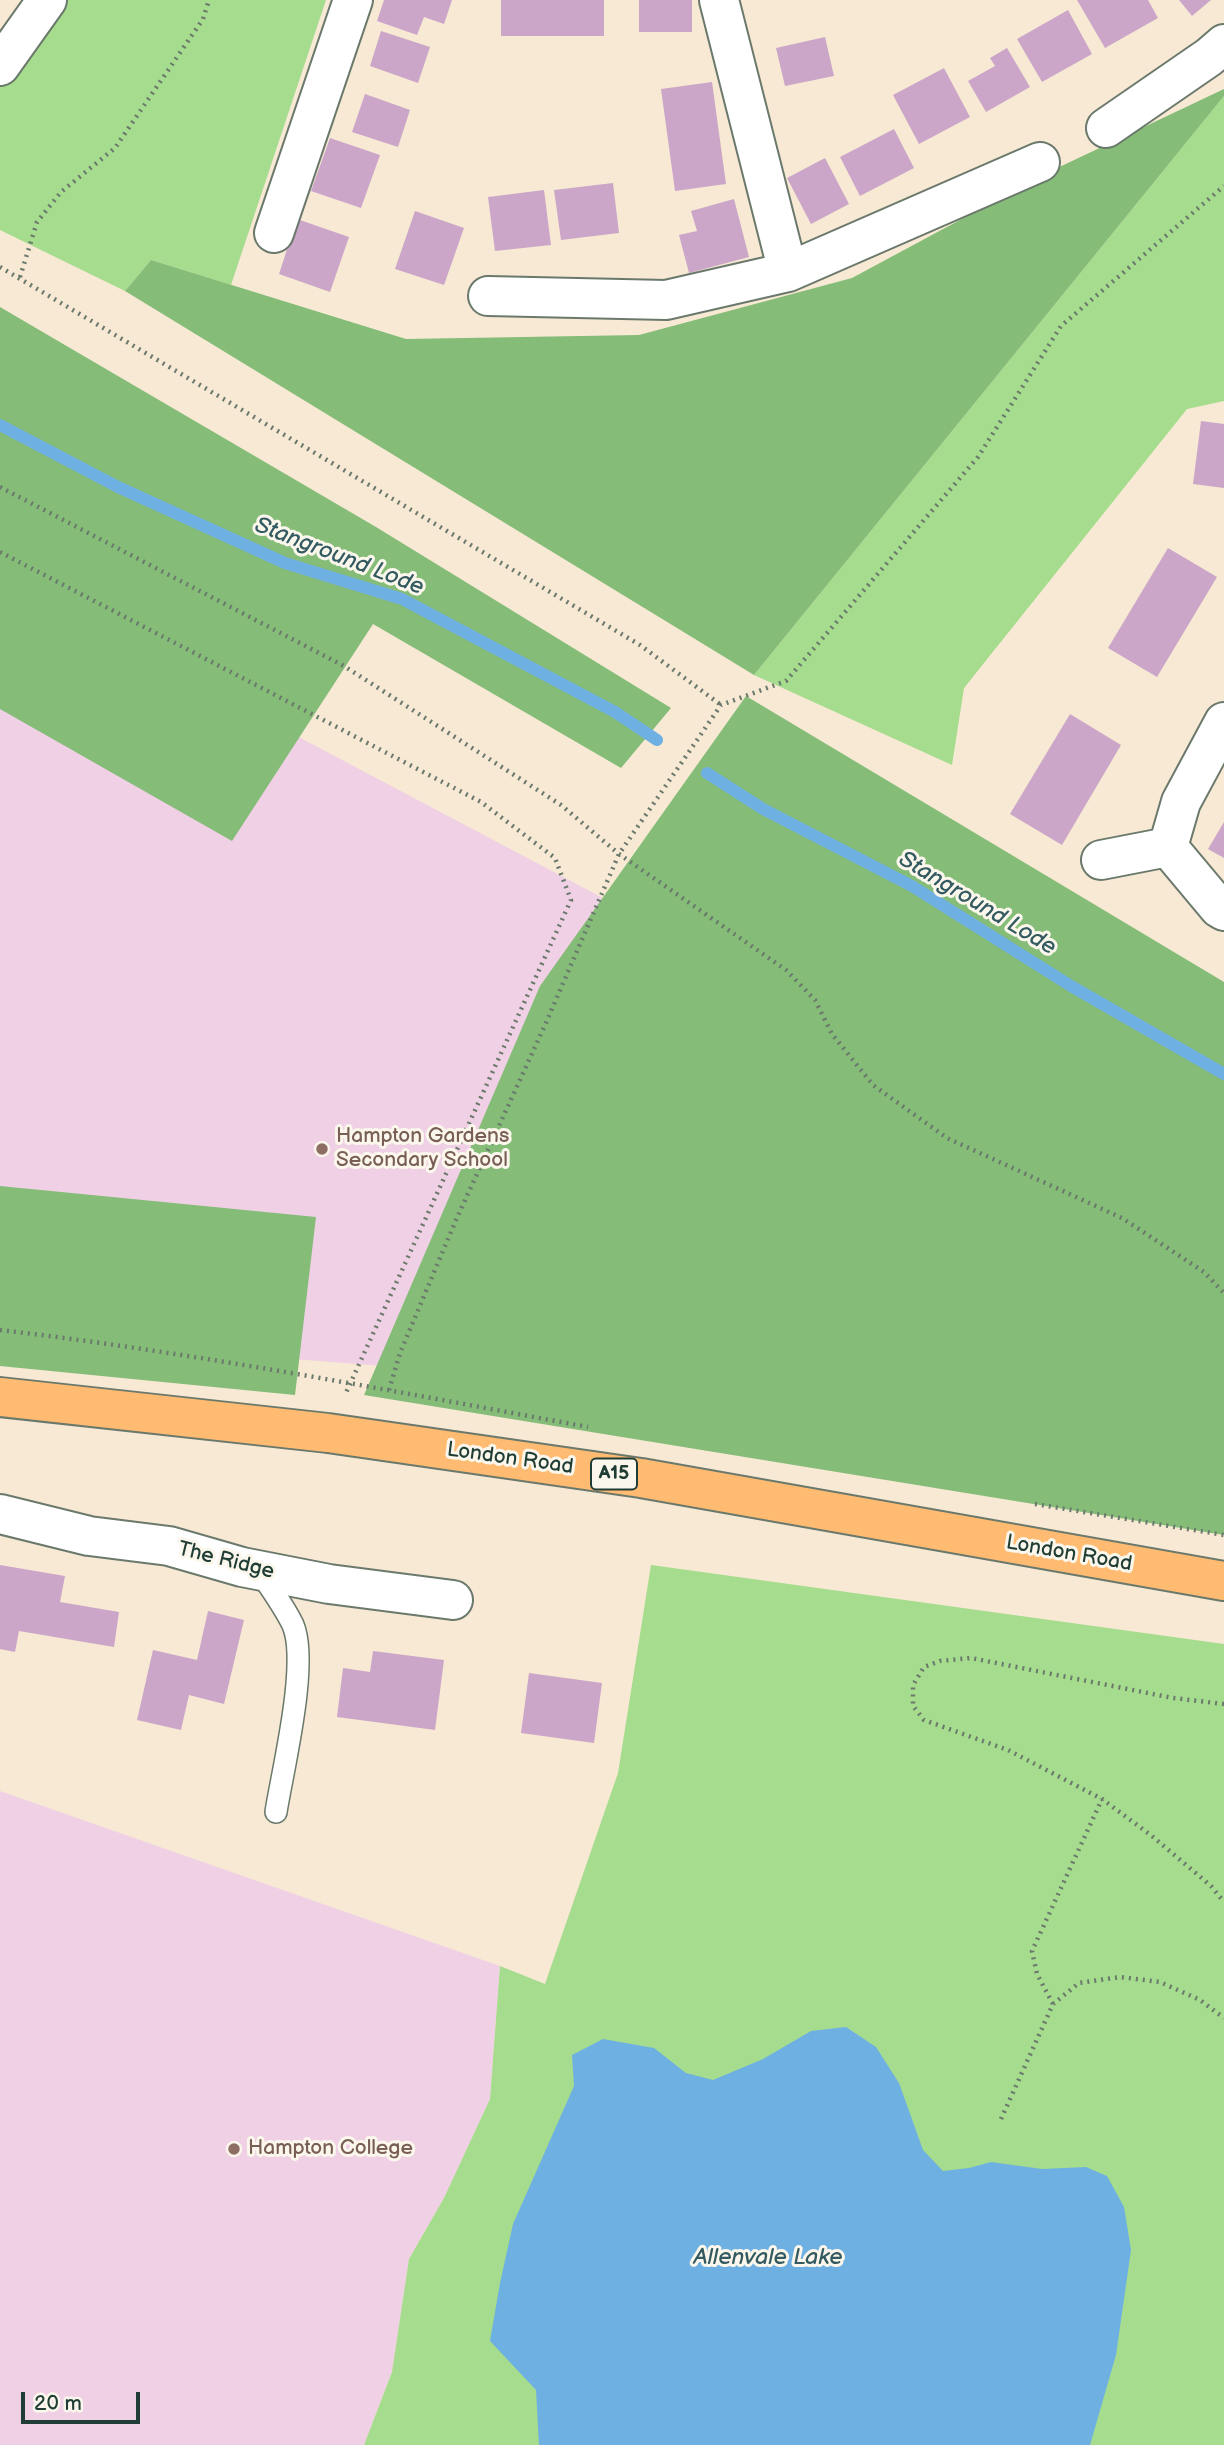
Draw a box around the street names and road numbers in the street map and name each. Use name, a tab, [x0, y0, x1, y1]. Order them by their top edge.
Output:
street label: London Road	[445, 1438, 575, 1480]
road number: A15	[591, 1458, 637, 1490]
street label: London Road	[1004, 1531, 1134, 1577]
street label: The Ridge	[175, 1537, 277, 1585]

